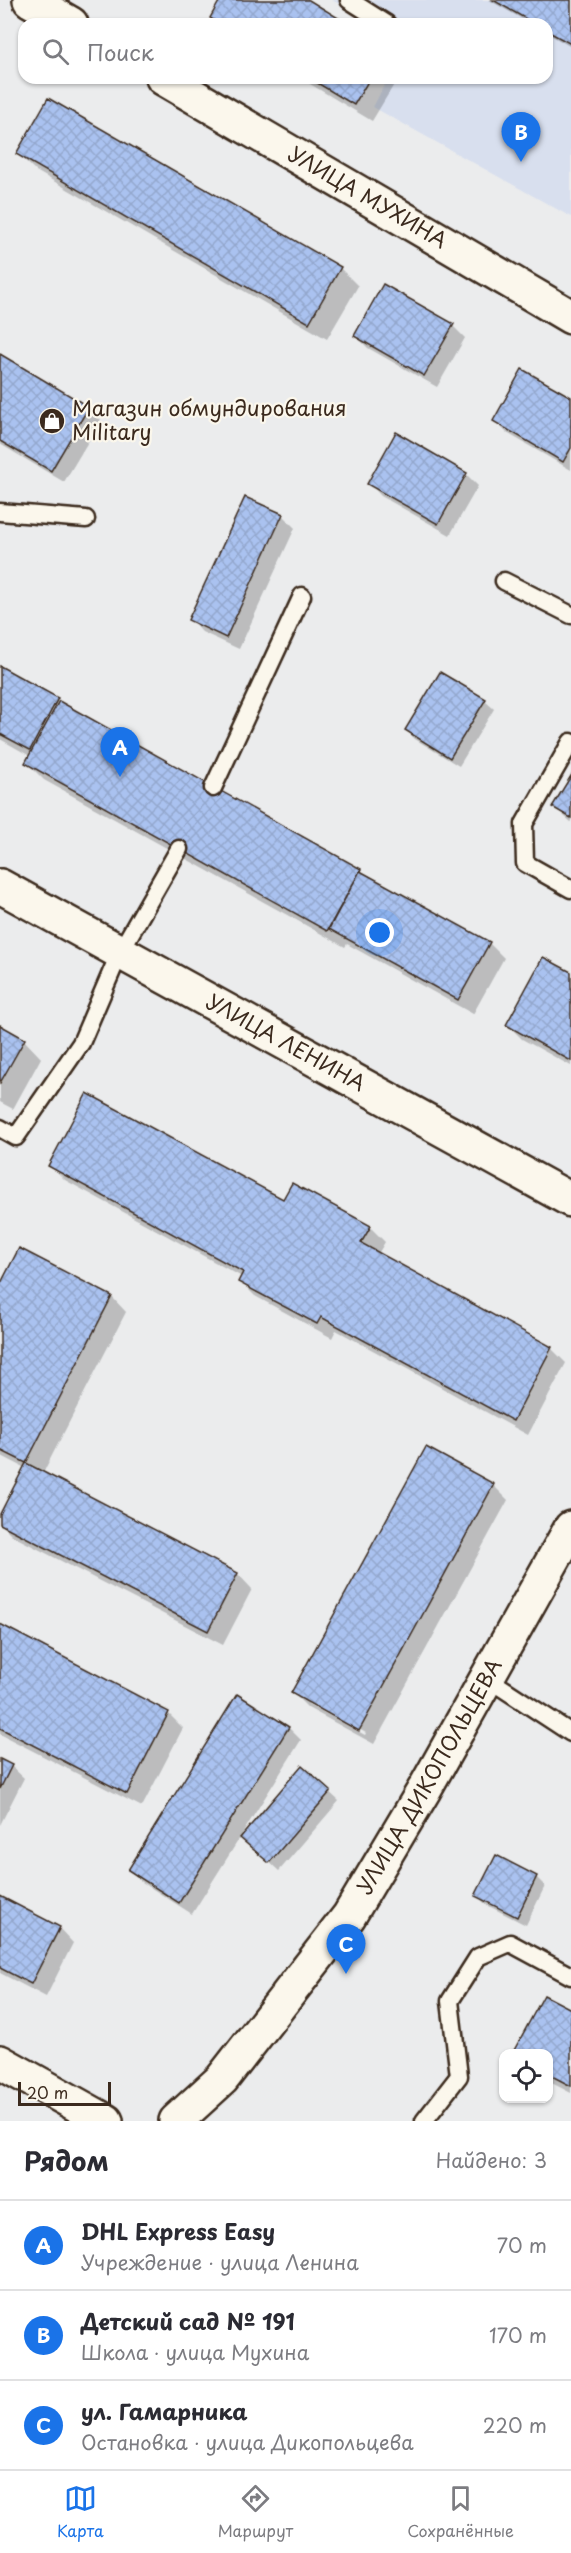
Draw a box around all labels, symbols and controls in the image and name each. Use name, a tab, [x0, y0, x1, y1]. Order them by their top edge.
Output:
search box	[18, 18, 553, 84]
icon: search	[39, 35, 72, 68]
text: Поиск	[87, 35, 154, 68]
pin: B	[502, 112, 540, 162]
street label: УЛИЦА МУХИНА	[283, 137, 454, 255]
place label: Магазин обмундирования Military	[72, 391, 347, 447]
shop icon: Магазин обмундирования Military	[37, 406, 67, 436]
pin: A	[100, 728, 140, 777]
your location	[365, 918, 394, 947]
street label: УЛИЦА ЛЕНИНА	[201, 985, 372, 1098]
street label: УЛИЦА ДИКОПОЛЬЦЕВА	[348, 1652, 509, 1900]
pin: C	[326, 1924, 366, 1974]
map controls	[499, 2049, 553, 2103]
button: locate	[499, 2049, 553, 2103]
scale bar	[18, 2079, 111, 2106]
text: 20 m	[27, 2080, 68, 2104]
text: Рядом	[24, 2141, 109, 2180]
text: Найдено: 3	[436, 2145, 547, 2175]
text: DHL Express Easy	[81, 2214, 275, 2247]
text: A	[36, 2230, 51, 2260]
text: 70 m	[497, 2230, 547, 2260]
text: Учреждение · улица Ленина	[81, 2247, 359, 2277]
text: Детский сад № 191	[81, 2304, 295, 2337]
text: B	[37, 2320, 50, 2350]
text: 170 m	[489, 2320, 547, 2350]
text: Школа · улица Мухина	[81, 2337, 309, 2367]
text: ул. Гамарника	[81, 2394, 248, 2427]
text: C	[36, 2410, 51, 2440]
text: 220 m	[483, 2410, 547, 2440]
text: Остановка · улица Дикопольцева	[81, 2427, 414, 2457]
tab: Карта	[57, 2482, 104, 2542]
tab: Маршрут	[218, 2482, 293, 2542]
tab: Сохранённые	[407, 2482, 514, 2542]

